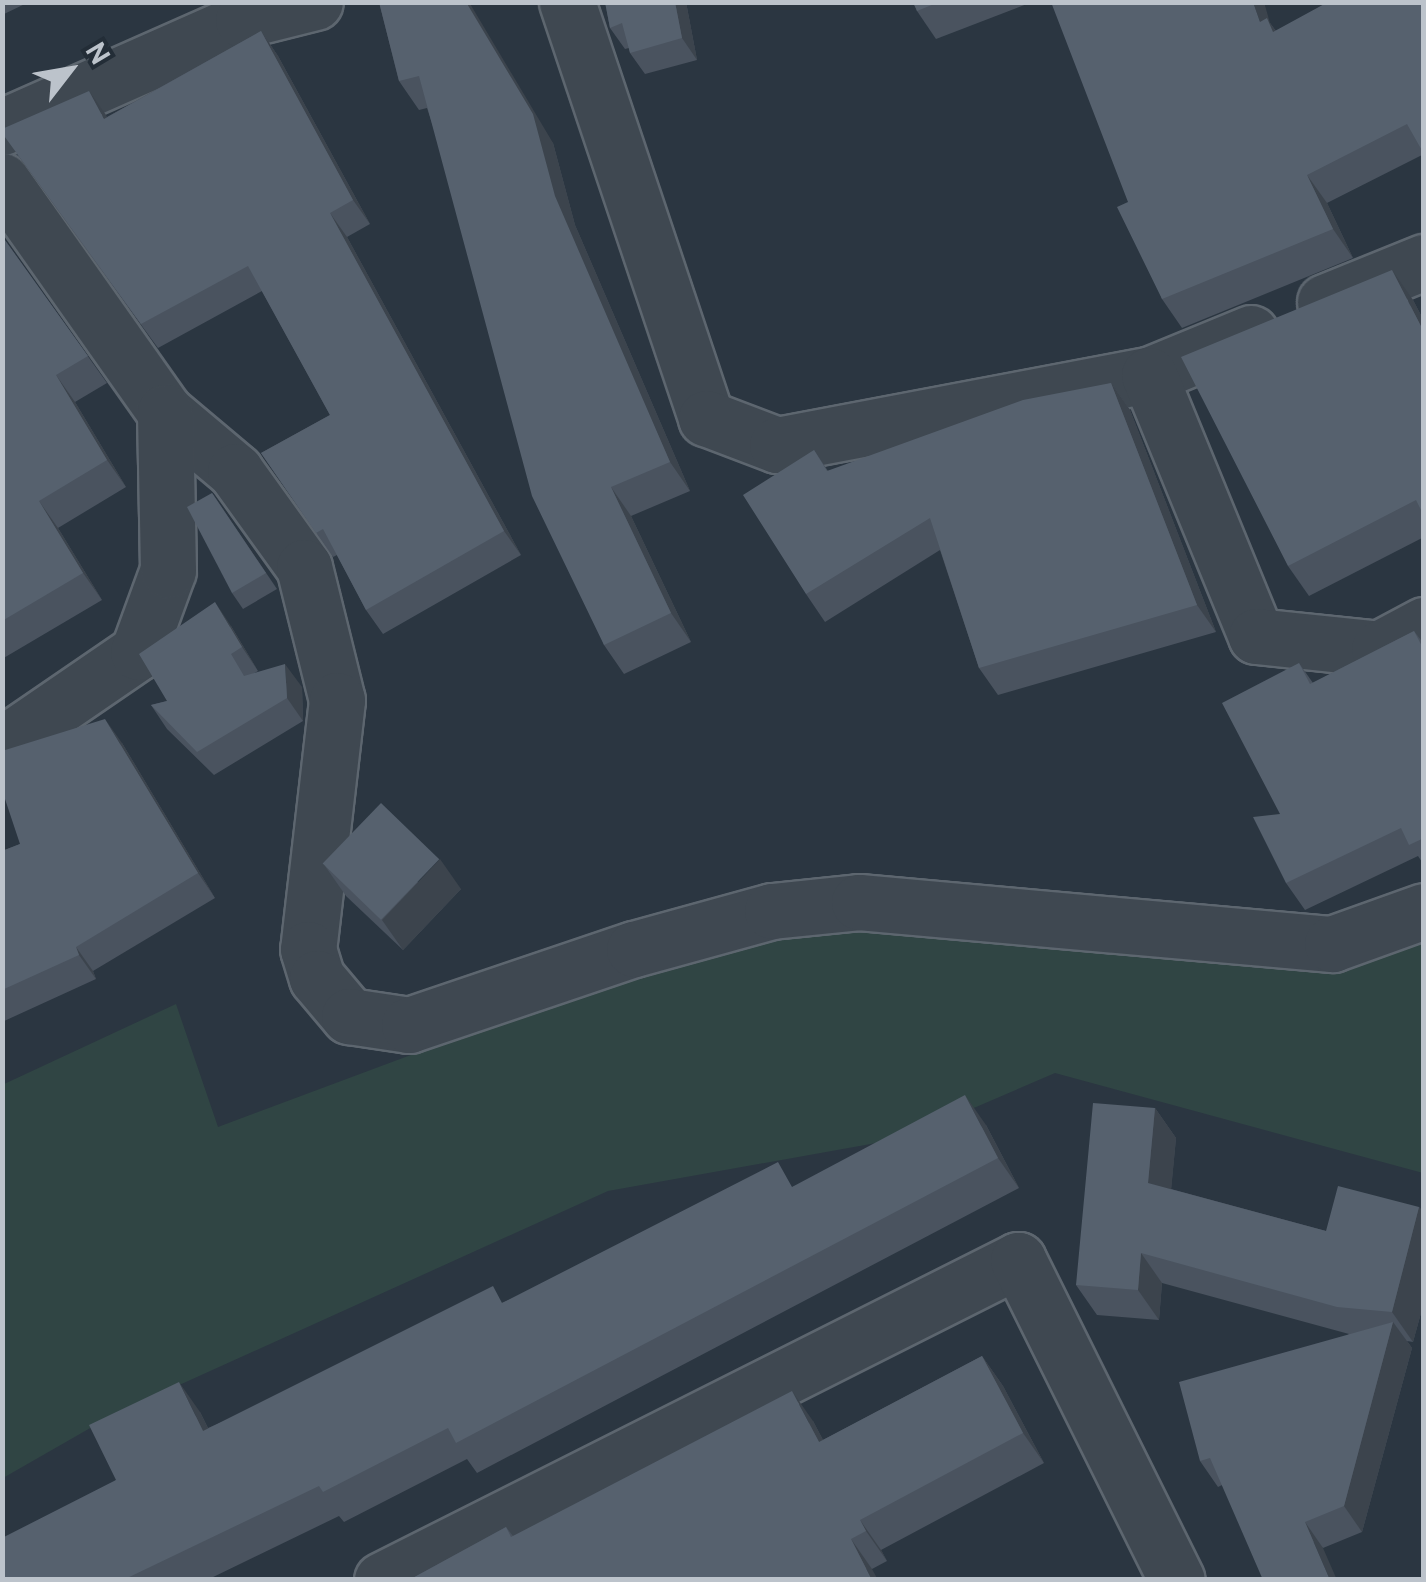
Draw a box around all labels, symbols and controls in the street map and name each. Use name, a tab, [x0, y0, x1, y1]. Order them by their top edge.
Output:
north arrow	[20, 20, 120, 120]
text: N	[75, 37, 116, 72]

